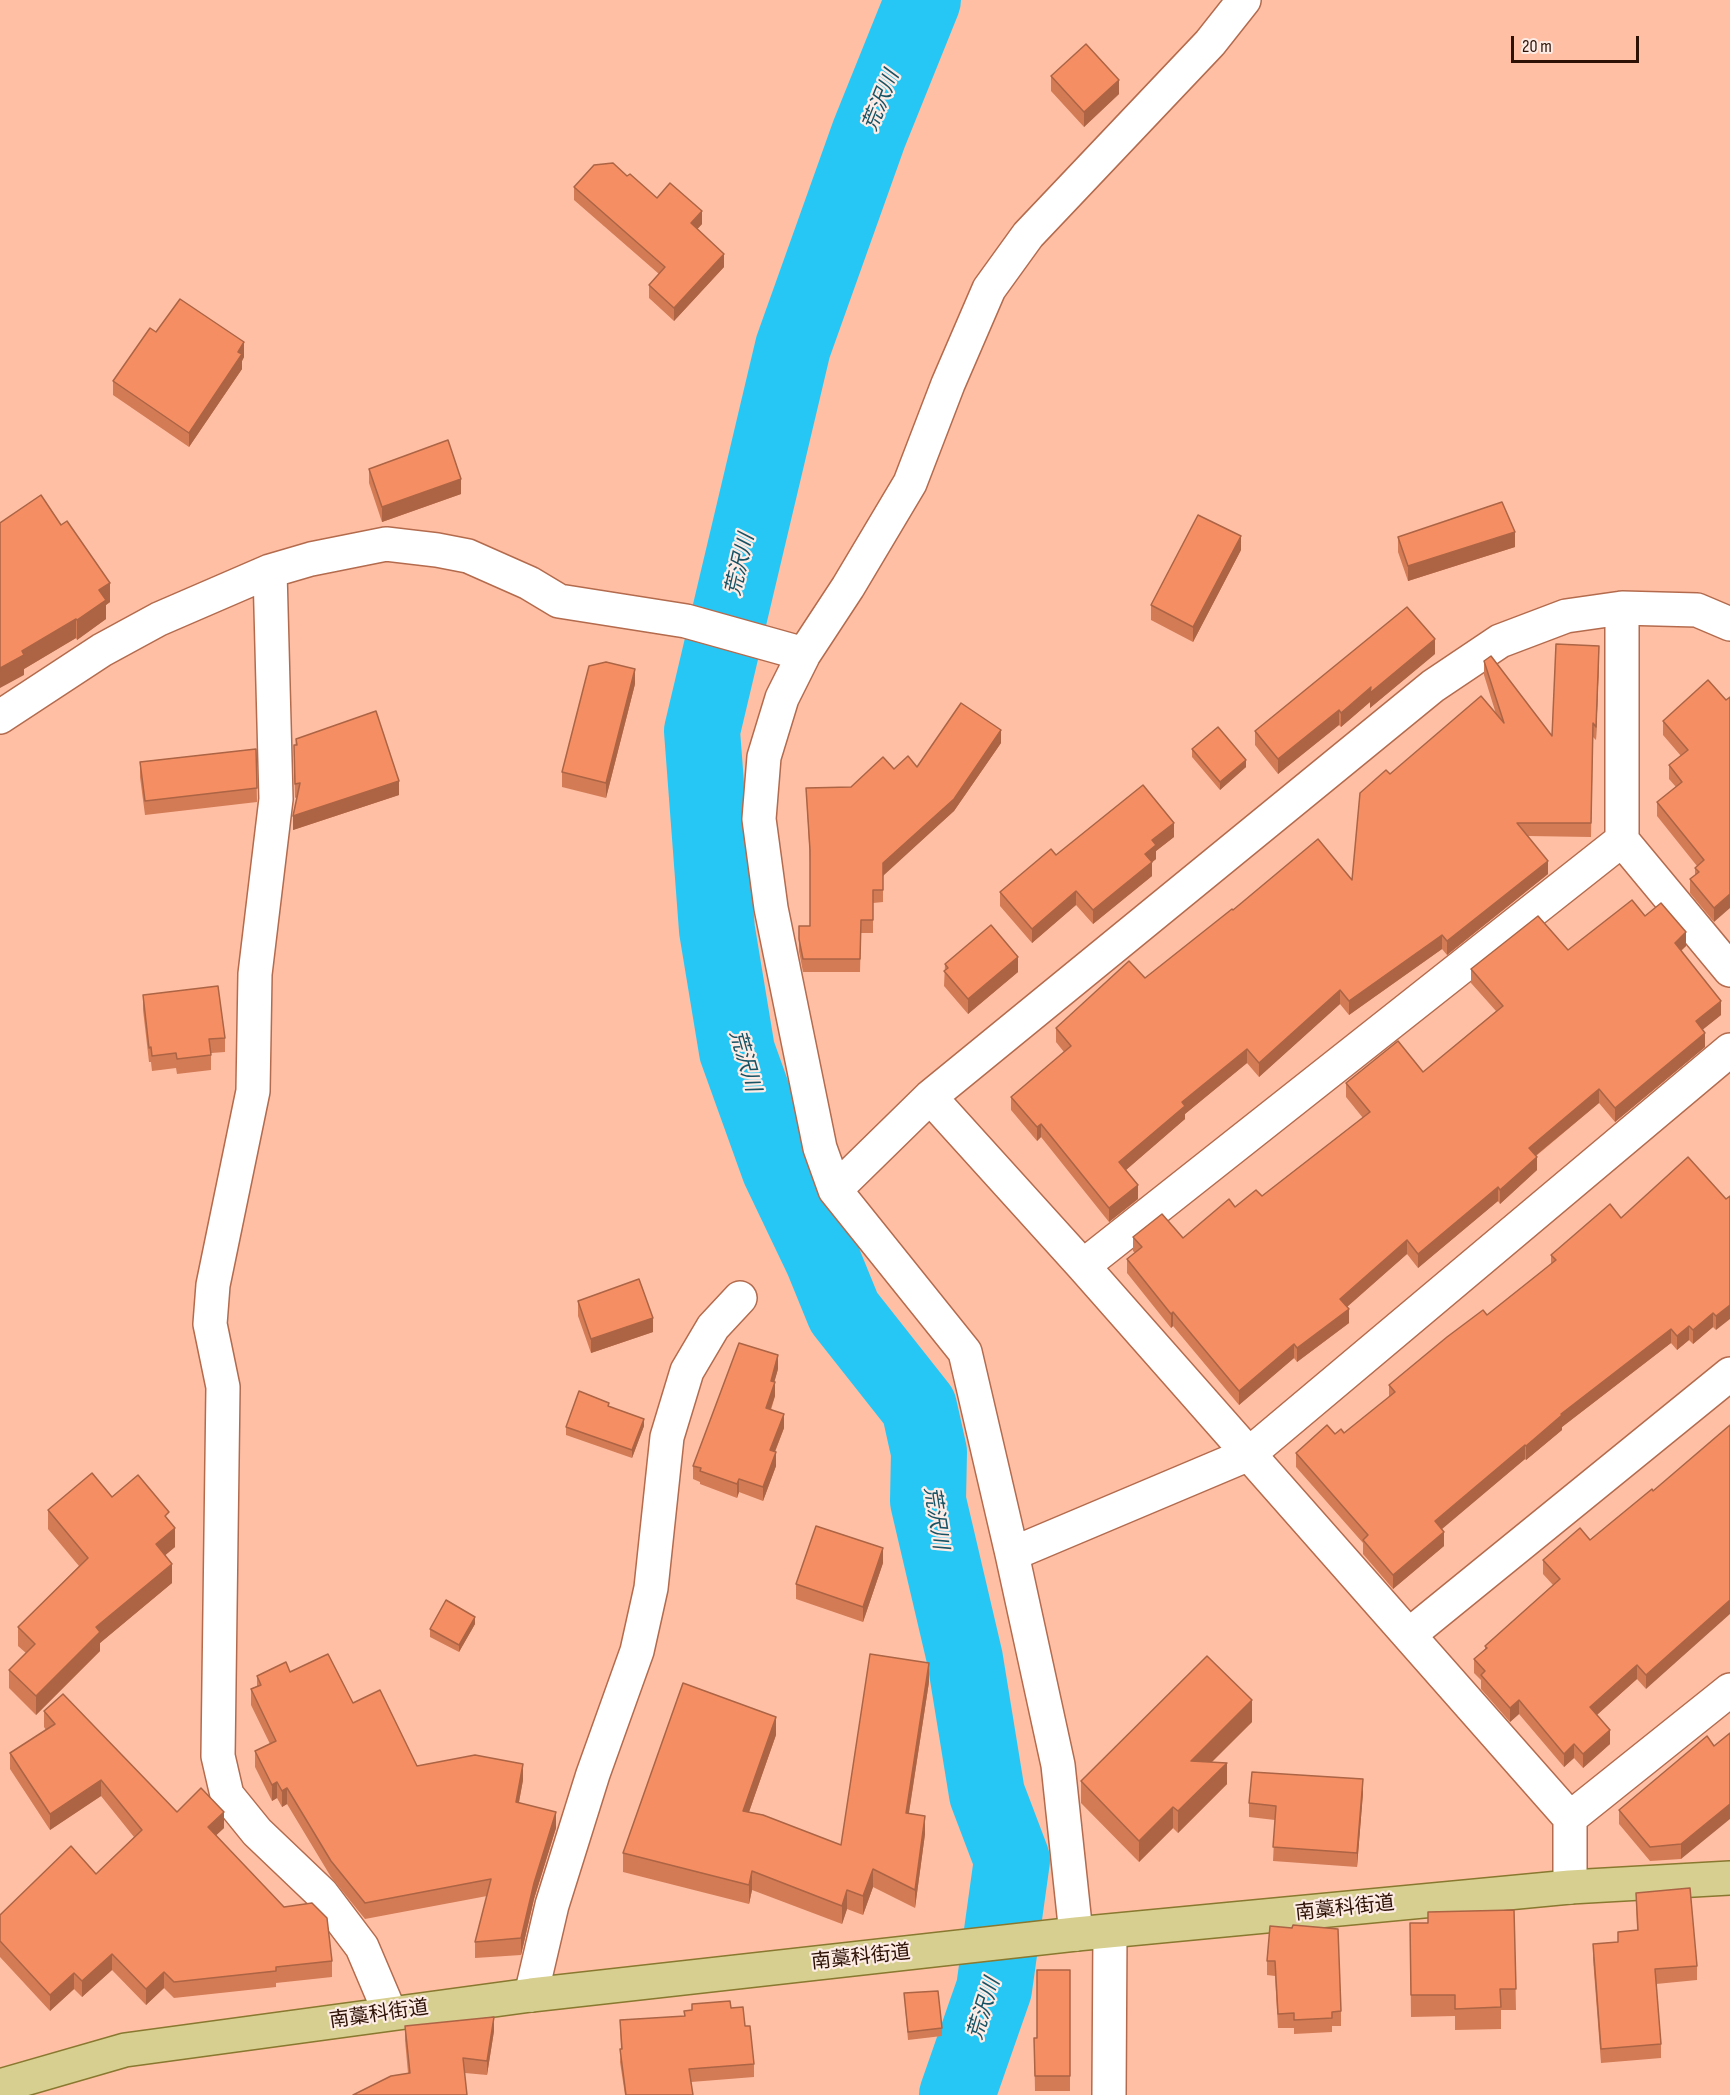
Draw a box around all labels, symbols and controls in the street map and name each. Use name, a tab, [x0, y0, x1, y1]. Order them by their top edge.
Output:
scale bar	[1514, 24, 1642, 62]
text: 20 m	[1522, 36, 1552, 57]
water label: 荒沢川	[859, 67, 905, 135]
water label: 荒沢川	[722, 531, 760, 599]
water label: 荒沢川	[723, 1027, 765, 1095]
water label: 荒沢川	[918, 1485, 952, 1551]
street label: 南藁科街道	[1294, 1892, 1396, 1926]
street label: 南藁科街道	[810, 1941, 912, 1975]
water label: 荒沢川	[964, 1975, 1006, 2043]
street label: 南藁科街道	[328, 1996, 430, 2034]

